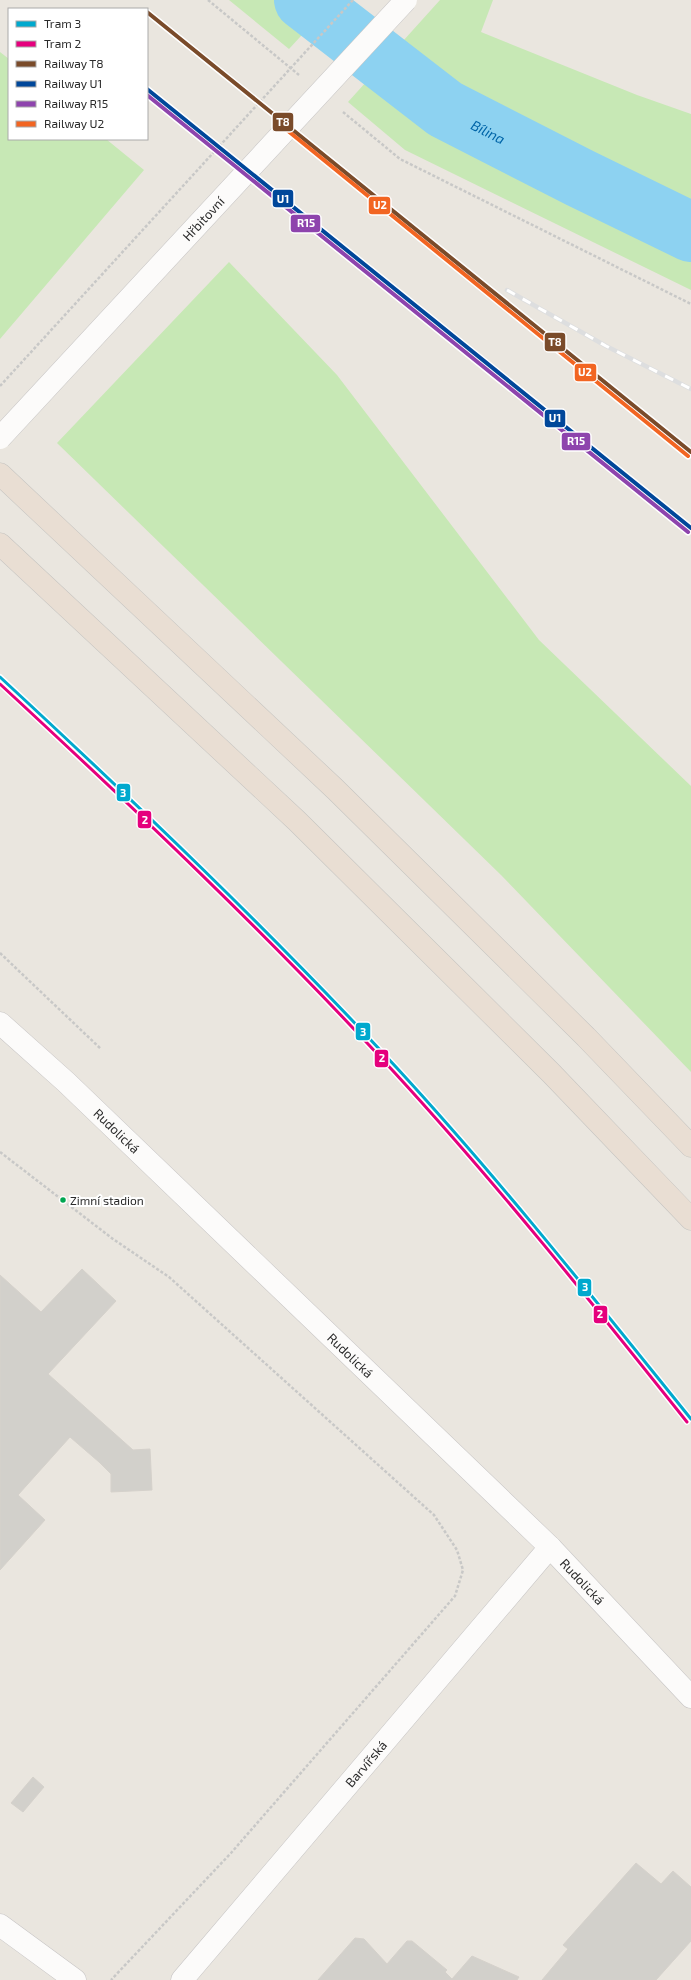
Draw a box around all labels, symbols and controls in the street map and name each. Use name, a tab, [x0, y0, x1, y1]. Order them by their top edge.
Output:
legend	[8, 8, 148, 140]
text: Tram 3	[44, 16, 81, 30]
text: Tram 2	[44, 36, 81, 50]
text: Railway T8	[44, 56, 104, 70]
text: Railway U1	[44, 76, 102, 90]
text: Railway R15	[44, 96, 108, 110]
line badge: T8	[272, 112, 294, 132]
text: T8	[276, 115, 290, 128]
water label: Bílina	[469, 115, 508, 147]
text: Railway U2	[44, 116, 105, 130]
line badge: U1	[272, 189, 294, 208]
text: U1	[277, 192, 289, 205]
street label: Hřbitovní	[179, 193, 228, 244]
line badge: U2	[368, 196, 391, 215]
text: U2	[373, 198, 387, 211]
line badge: R15	[290, 214, 321, 233]
text: R15	[297, 216, 315, 229]
line badge: T8	[544, 332, 566, 352]
text: T8	[548, 335, 562, 348]
line badge: U2	[574, 363, 597, 382]
text: U2	[578, 365, 592, 378]
line badge: U1	[544, 409, 566, 428]
text: U1	[549, 411, 561, 424]
line badge: R15	[561, 432, 591, 451]
text: R15	[567, 434, 585, 447]
line badge: 3	[116, 783, 131, 802]
text: 3	[120, 786, 126, 799]
line badge: 2	[137, 810, 152, 829]
text: 2	[142, 813, 148, 826]
line badge: 3	[355, 1022, 371, 1041]
text: 3	[360, 1025, 366, 1038]
line badge: 2	[374, 1049, 389, 1068]
text: 2	[379, 1051, 385, 1064]
street label: Rudolická	[91, 1105, 143, 1157]
place label: Zimní stadion	[70, 1193, 144, 1207]
marker: Zimní stadion	[58, 1195, 68, 1205]
line badge: 3	[577, 1278, 592, 1297]
text: 3	[582, 1280, 588, 1293]
line badge: 2	[593, 1305, 608, 1324]
text: 2	[597, 1307, 603, 1320]
street label: Rudolická	[324, 1330, 377, 1381]
street label: Rudolická	[557, 1555, 608, 1608]
street label: Barvířská	[342, 1737, 390, 1790]

